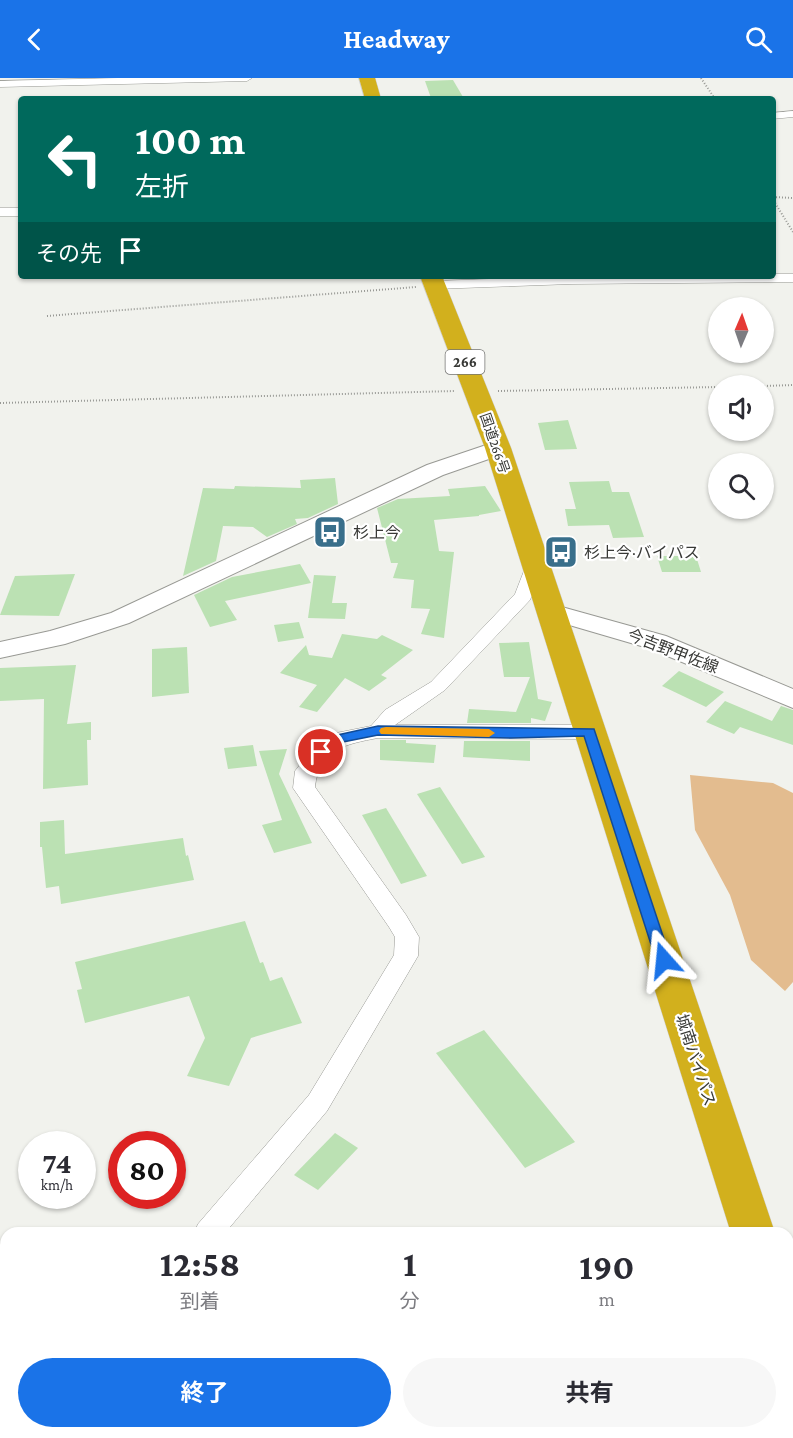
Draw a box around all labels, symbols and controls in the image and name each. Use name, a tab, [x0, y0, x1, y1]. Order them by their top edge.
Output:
icon: back	[18, 23, 51, 56]
icon: search	[742, 23, 775, 56]
text: Headway	[343, 24, 450, 54]
text: 100 m	[135, 116, 245, 163]
icon: left	[36, 120, 114, 198]
text: 左折	[135, 172, 189, 202]
icon: arrive	[114, 234, 147, 267]
text: その先	[36, 241, 102, 266]
north arrow	[708, 297, 774, 363]
map controls	[708, 297, 774, 519]
road number: 266	[446, 350, 484, 374]
button: sound	[708, 375, 774, 441]
street label: 国道266号	[477, 411, 513, 475]
button: search	[708, 453, 774, 519]
bus stop icon: 杉上今	[312, 514, 348, 550]
place label: 杉上今	[353, 524, 401, 541]
bus stop icon: 杉上今·バイパス	[543, 534, 579, 570]
place label: 杉上今·バイパス	[584, 544, 700, 561]
street label: 今吉野甲佐線	[625, 626, 721, 676]
pin	[295, 726, 346, 777]
icon: arrive	[304, 735, 337, 768]
position arrow	[632, 928, 696, 992]
street label: 城南バイパス	[673, 1012, 719, 1108]
speed limit sign: 80	[108, 1131, 186, 1209]
text: 74	[42, 1146, 72, 1179]
text: km/h	[41, 1177, 73, 1193]
text: 12:58	[160, 1244, 240, 1284]
text: 1	[403, 1244, 416, 1284]
text: 190	[579, 1247, 634, 1287]
text: m	[599, 1288, 615, 1310]
text: 到着	[180, 1290, 220, 1312]
text: 分	[400, 1290, 420, 1312]
button: 終了	[18, 1358, 391, 1427]
button: 共有	[403, 1358, 776, 1427]

